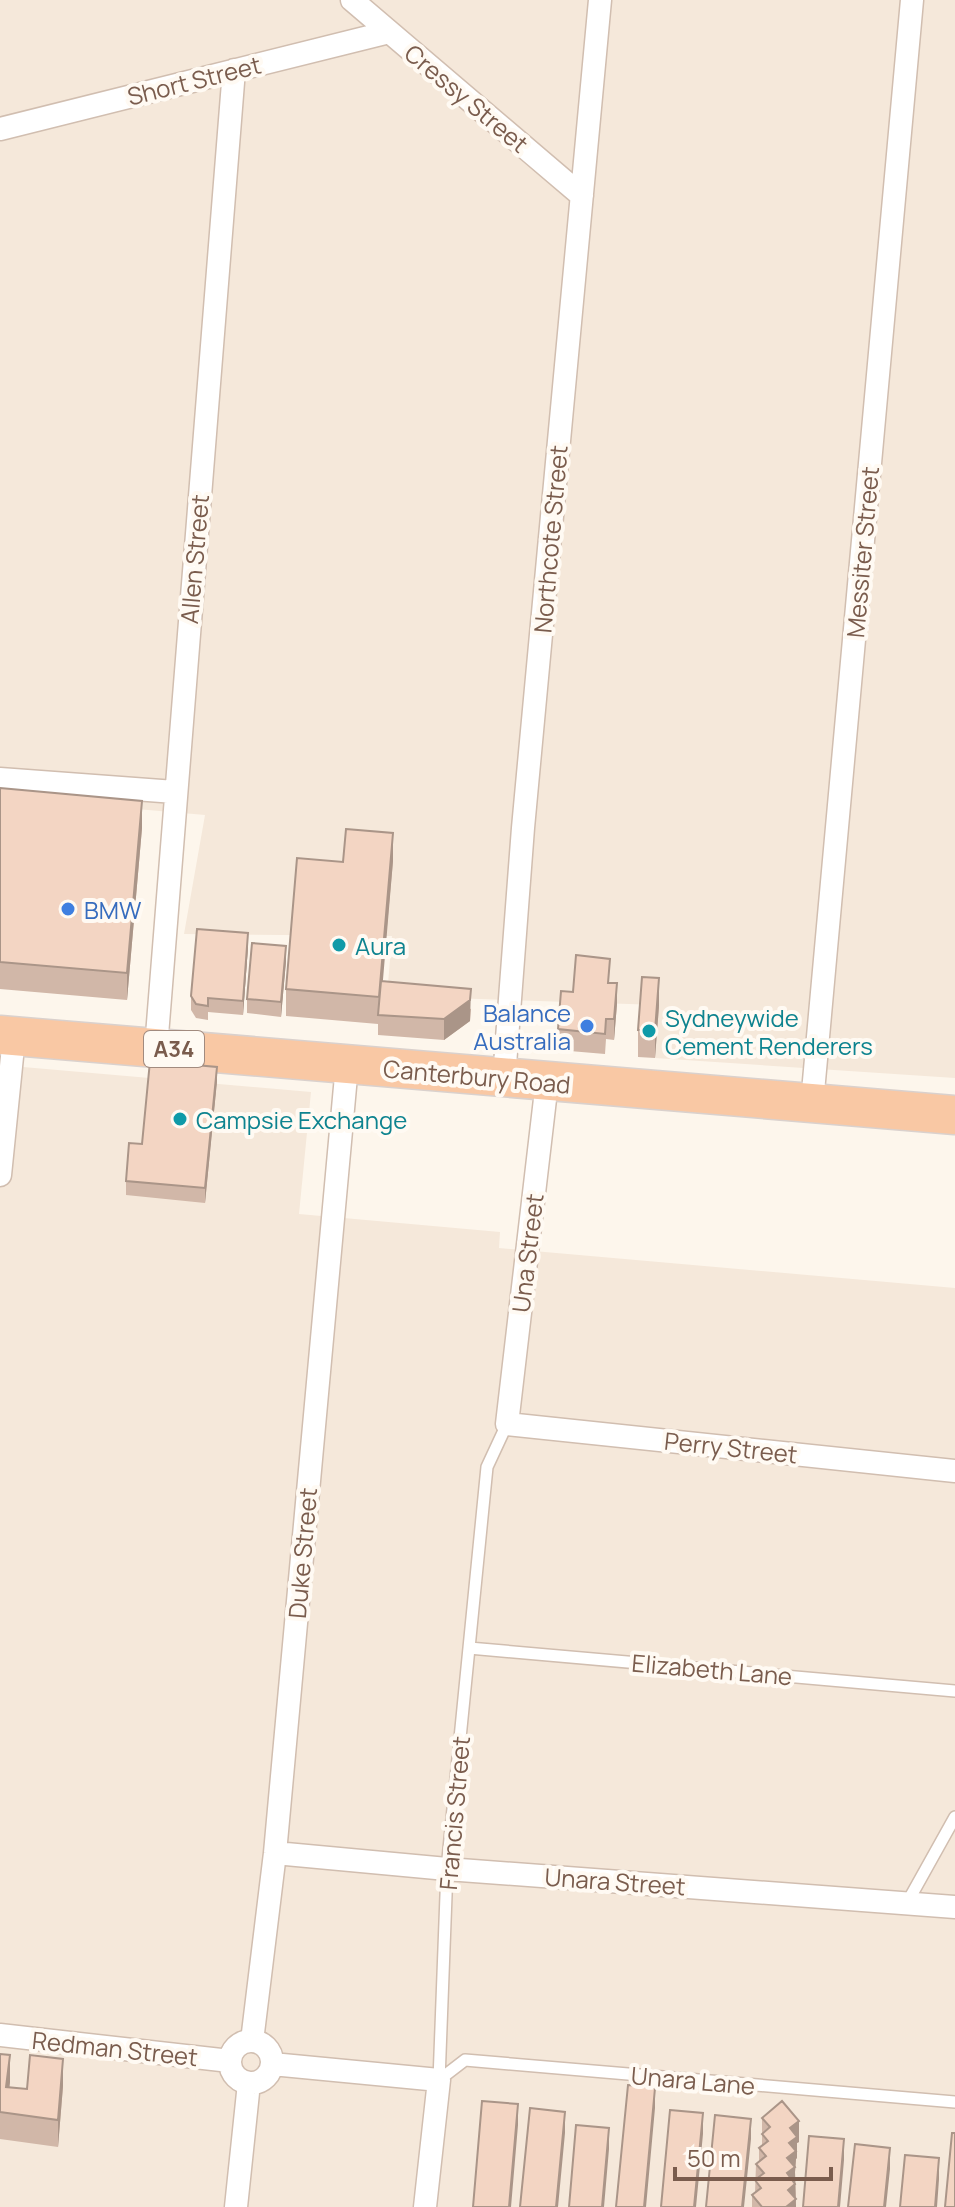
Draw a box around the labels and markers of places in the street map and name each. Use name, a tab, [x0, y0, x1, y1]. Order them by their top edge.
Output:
place label: BMW	[84, 893, 142, 926]
marker: BMW	[59, 900, 77, 918]
place label: Aura	[355, 929, 406, 962]
marker: Aura	[330, 936, 348, 954]
place label: Balance Australia	[473, 996, 571, 1057]
place label: Sydneywide Cement Renderers	[665, 1001, 873, 1062]
marker: Balance Australia	[578, 1017, 596, 1035]
marker: Sydneywide Cement Renderers	[640, 1022, 658, 1040]
place label: Campsie Exchange	[196, 1103, 407, 1136]
marker: Campsie Exchange	[171, 1110, 189, 1128]

